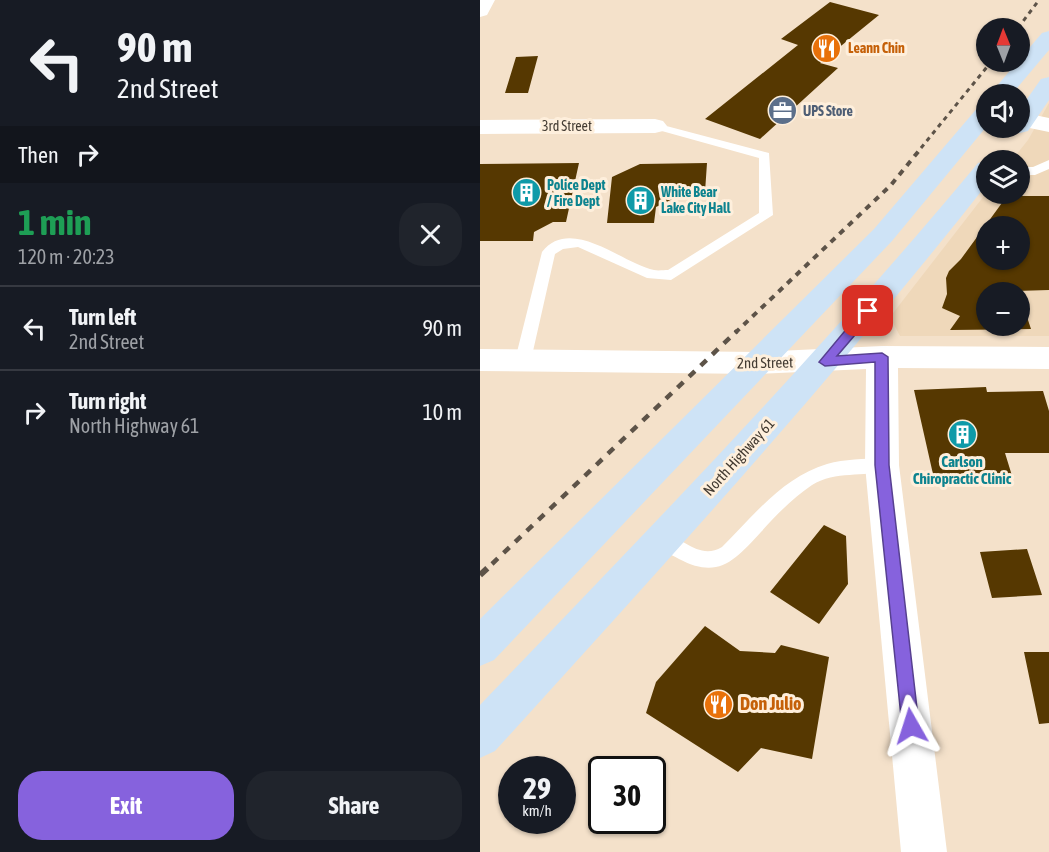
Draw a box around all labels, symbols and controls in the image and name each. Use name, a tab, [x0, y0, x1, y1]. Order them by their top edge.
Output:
north arrow	[976, 18, 1030, 72]
map controls	[976, 18, 1030, 336]
text: 90 m	[117, 23, 192, 71]
icon: left	[18, 24, 96, 102]
restaurant icon: Leann Chin	[811, 32, 843, 64]
place label: Leann Chin	[848, 40, 905, 56]
text: 2nd Street	[117, 73, 219, 104]
button: sound	[976, 84, 1030, 138]
office icon: UPS Store	[766, 95, 798, 127]
place label: UPS Store	[803, 103, 853, 119]
street label: 3rd Street	[542, 118, 592, 134]
icon: right	[71, 138, 104, 171]
text: Then	[18, 142, 59, 168]
button: layers	[976, 150, 1030, 204]
building icon: Police Dept / Fire Dept	[510, 177, 542, 209]
place label: Police Dept / Fire Dept	[547, 177, 606, 209]
building icon: White Bear Lake City Hall	[624, 184, 656, 216]
place label: White Bear Lake City Hall	[660, 184, 731, 216]
text: 1 min	[18, 201, 92, 243]
button: close	[399, 203, 462, 266]
button: +	[976, 216, 1030, 270]
text: 120 m · 20:23	[18, 245, 115, 268]
button: −	[976, 282, 1030, 336]
pin	[842, 285, 893, 336]
icon: arrive	[851, 294, 884, 327]
text: Turn left	[69, 304, 136, 330]
icon: left	[18, 312, 51, 345]
text: 90 m	[422, 315, 462, 341]
text: 2nd Street	[69, 330, 144, 353]
street label: 2nd Street	[737, 354, 793, 371]
text: Turn right	[69, 388, 146, 414]
icon: right	[18, 396, 51, 429]
text: 10 m	[422, 399, 462, 425]
text: North Highway 61	[69, 414, 199, 437]
street label: North Highway 61	[700, 415, 778, 499]
building icon: Carlson Chiropractic Clinic	[946, 419, 978, 451]
place label: Carlson Chiropractic Clinic	[913, 453, 1012, 487]
restaurant icon: Don Julio	[703, 688, 735, 720]
place label: Don Julio	[740, 693, 802, 714]
position arrow	[879, 694, 943, 758]
speed limit sign: 30	[588, 756, 666, 834]
button: Exit	[18, 771, 234, 840]
button: Share	[246, 771, 462, 840]
text: 29	[523, 771, 551, 805]
text: km/h	[522, 802, 552, 819]

